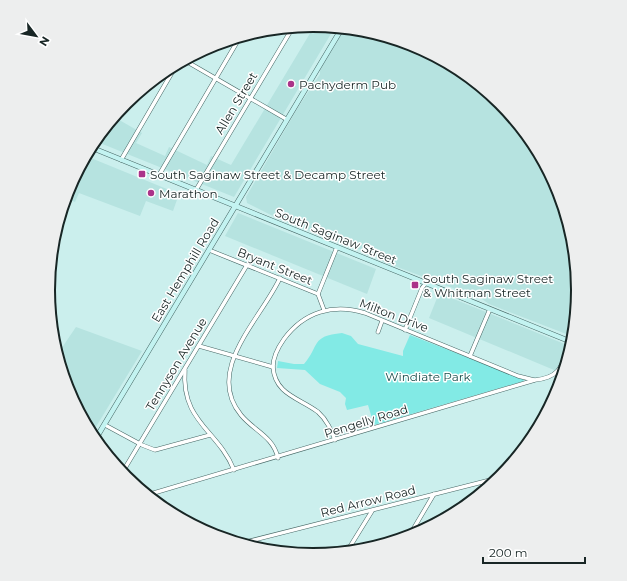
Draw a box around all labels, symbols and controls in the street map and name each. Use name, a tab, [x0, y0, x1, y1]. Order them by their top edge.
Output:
north arrow	[16, 16, 56, 56]
text: N	[36, 34, 53, 49]
street label: Allen Street	[212, 69, 260, 137]
place label: Pachyderm Pub	[299, 77, 396, 92]
marker: Pachyderm Pub	[286, 79, 296, 89]
place label: South Saginaw Street & Decamp Street	[150, 167, 386, 182]
marker: South Saginaw Street & Decamp Street	[137, 169, 147, 179]
place label: Marathon	[159, 186, 218, 201]
marker: Marathon	[146, 188, 156, 198]
street label: South Saginaw Street	[273, 205, 399, 267]
street label: East Hemphill Road	[148, 215, 222, 325]
street label: Bryant Street	[235, 244, 315, 288]
place label: South Saginaw Street & Whitman Street	[423, 271, 553, 300]
marker: South Saginaw Street & Whitman Street	[410, 280, 420, 290]
street label: Milton Drive	[357, 295, 431, 335]
street label: Tennyson Avenue	[142, 315, 210, 413]
park label: Windiate Park	[385, 369, 471, 384]
street label: Pengelly Road	[322, 401, 410, 441]
street label: Red Arrow Road	[319, 482, 417, 520]
scale bar	[483, 539, 585, 565]
text: 200 m	[489, 545, 528, 560]

